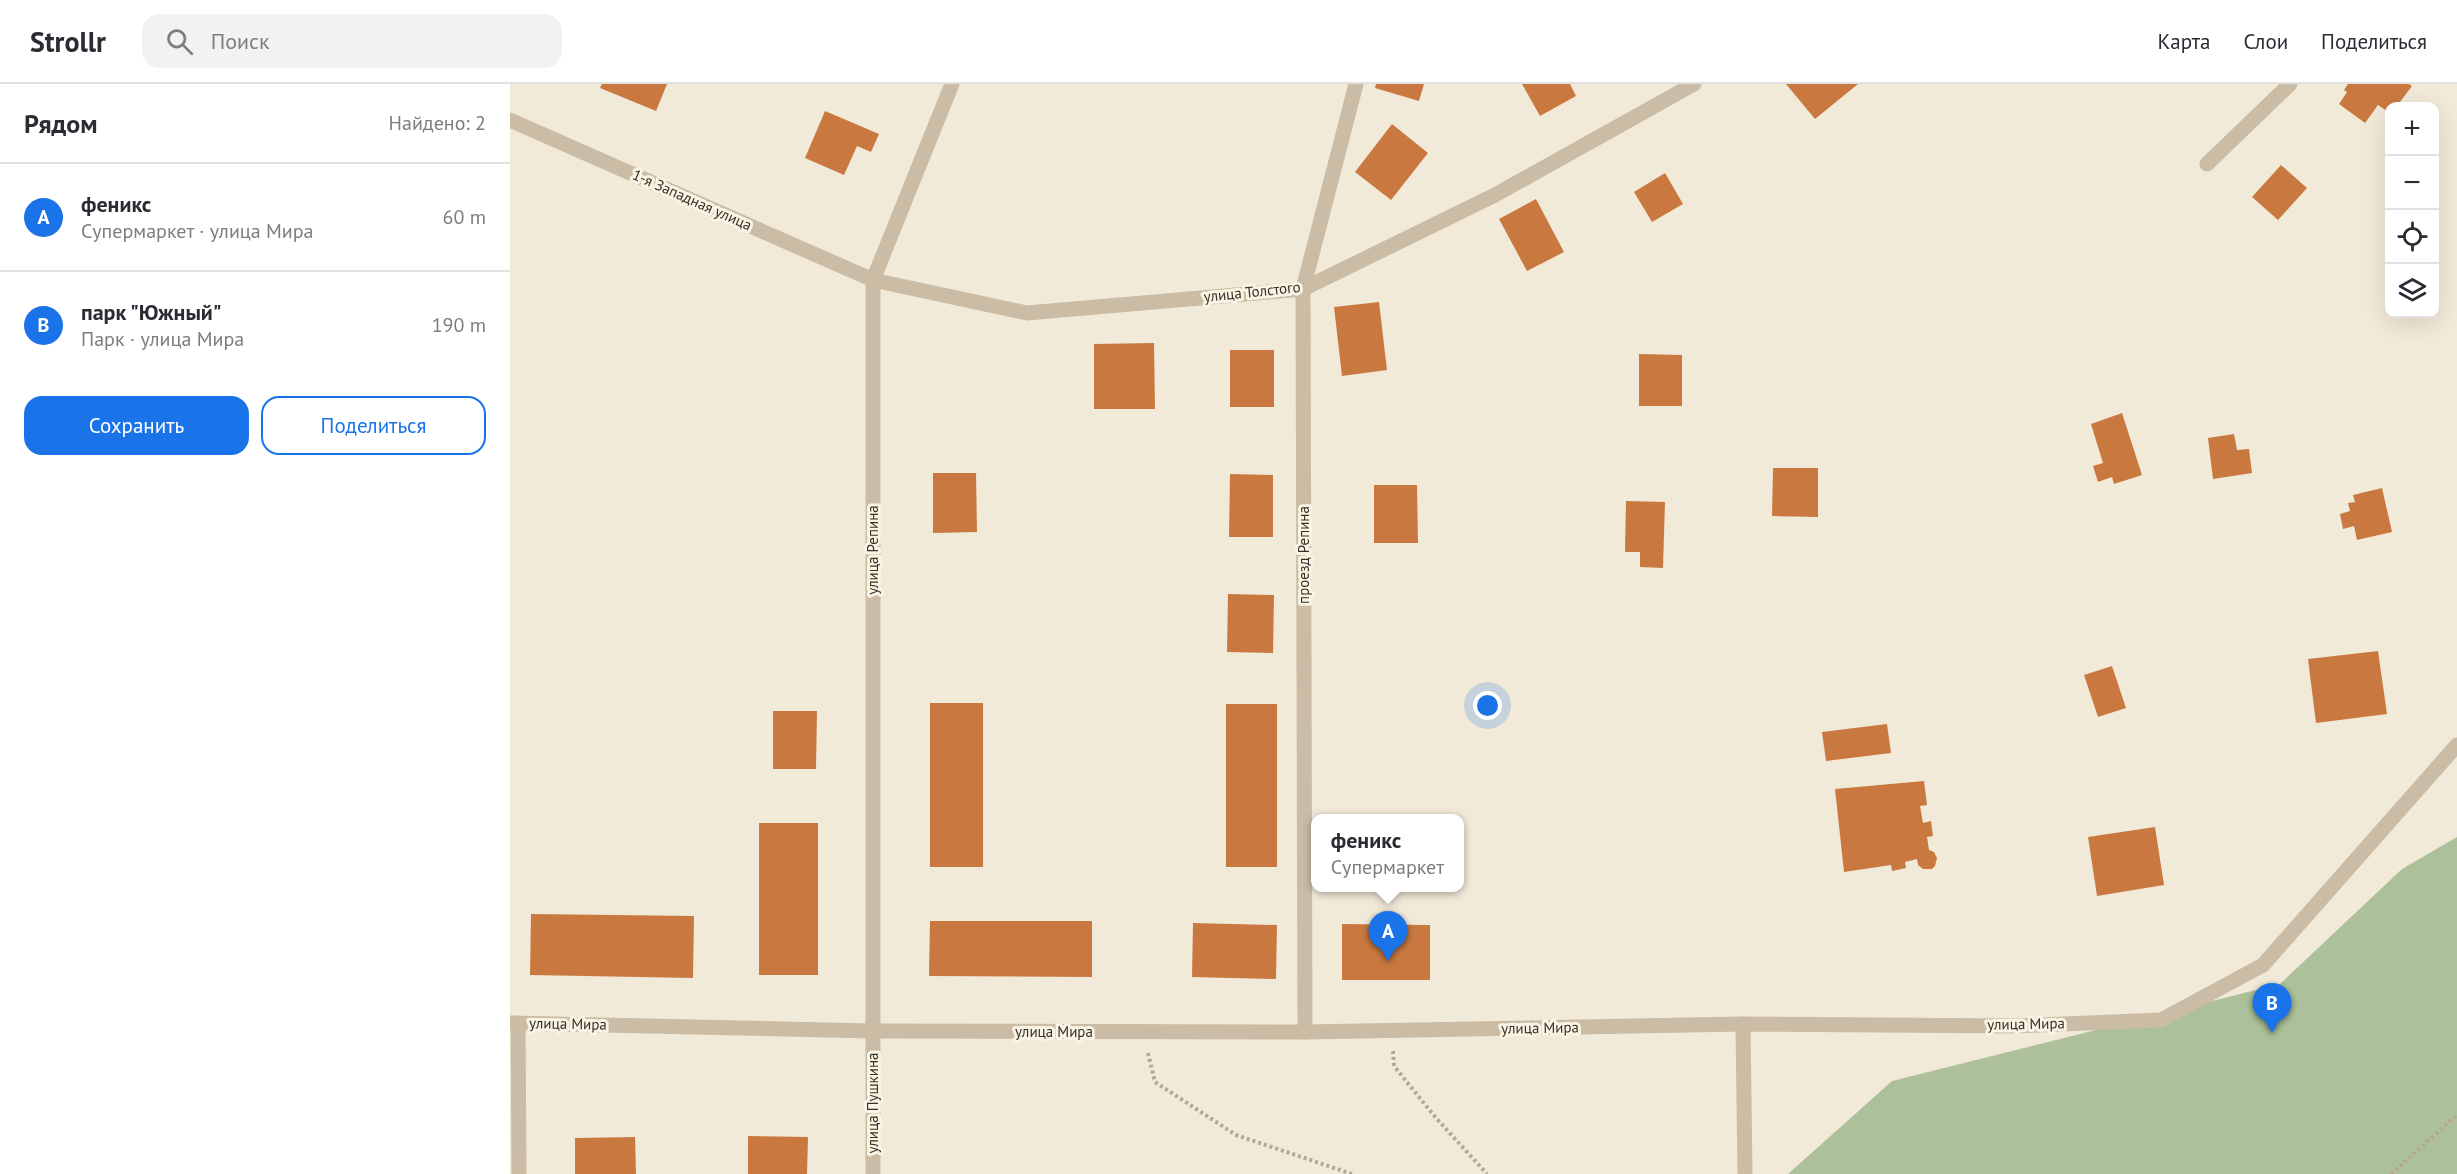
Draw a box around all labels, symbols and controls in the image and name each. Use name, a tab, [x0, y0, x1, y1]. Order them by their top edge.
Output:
search box	[142, 14, 562, 68]
text: Strollr	[30, 23, 106, 60]
icon: search	[163, 25, 196, 58]
text: Поиск	[211, 27, 270, 55]
text: Карта	[2157, 28, 2210, 55]
text: Слои	[2243, 28, 2288, 55]
text: Поделиться	[2321, 28, 2427, 55]
map controls	[2385, 102, 2439, 318]
button: +	[2385, 102, 2439, 156]
text: Рядом	[24, 107, 98, 140]
text: Найдено: 2	[389, 110, 486, 136]
button: −	[2385, 156, 2439, 210]
street label: 1-я Западная улица	[630, 165, 755, 234]
text: феникс	[81, 190, 151, 218]
text: A	[37, 204, 50, 230]
text: 60 m	[443, 204, 486, 230]
button: locate	[2385, 210, 2439, 264]
text: Супермаркет · улица Мира	[81, 218, 314, 244]
button: layers	[2385, 264, 2439, 318]
street label: улица Толстого	[1203, 277, 1301, 306]
text: парк "Южный"	[81, 298, 222, 326]
text: B	[38, 312, 49, 338]
text: 190 m	[432, 312, 486, 338]
text: Парк · улица Мира	[81, 326, 244, 352]
button: Сохранить	[24, 396, 249, 455]
button: Поделиться	[261, 396, 486, 455]
street label: улица Репина	[863, 505, 882, 595]
street label: проезд Репина	[1294, 506, 1313, 604]
your location	[1473, 691, 1502, 720]
popup	[1311, 814, 1464, 892]
text: феникс	[1331, 826, 1401, 854]
text: Супермаркет	[1331, 854, 1444, 880]
pin: A	[1368, 912, 1408, 961]
pin: B	[2252, 984, 2292, 1033]
street label: улица Мира	[529, 1013, 607, 1034]
street label: улица Мира	[1987, 1013, 2065, 1034]
street label: улица Мира	[1501, 1017, 1579, 1038]
street label: улица Мира	[1015, 1022, 1093, 1041]
street label: улица Пушкина	[863, 1053, 882, 1154]

